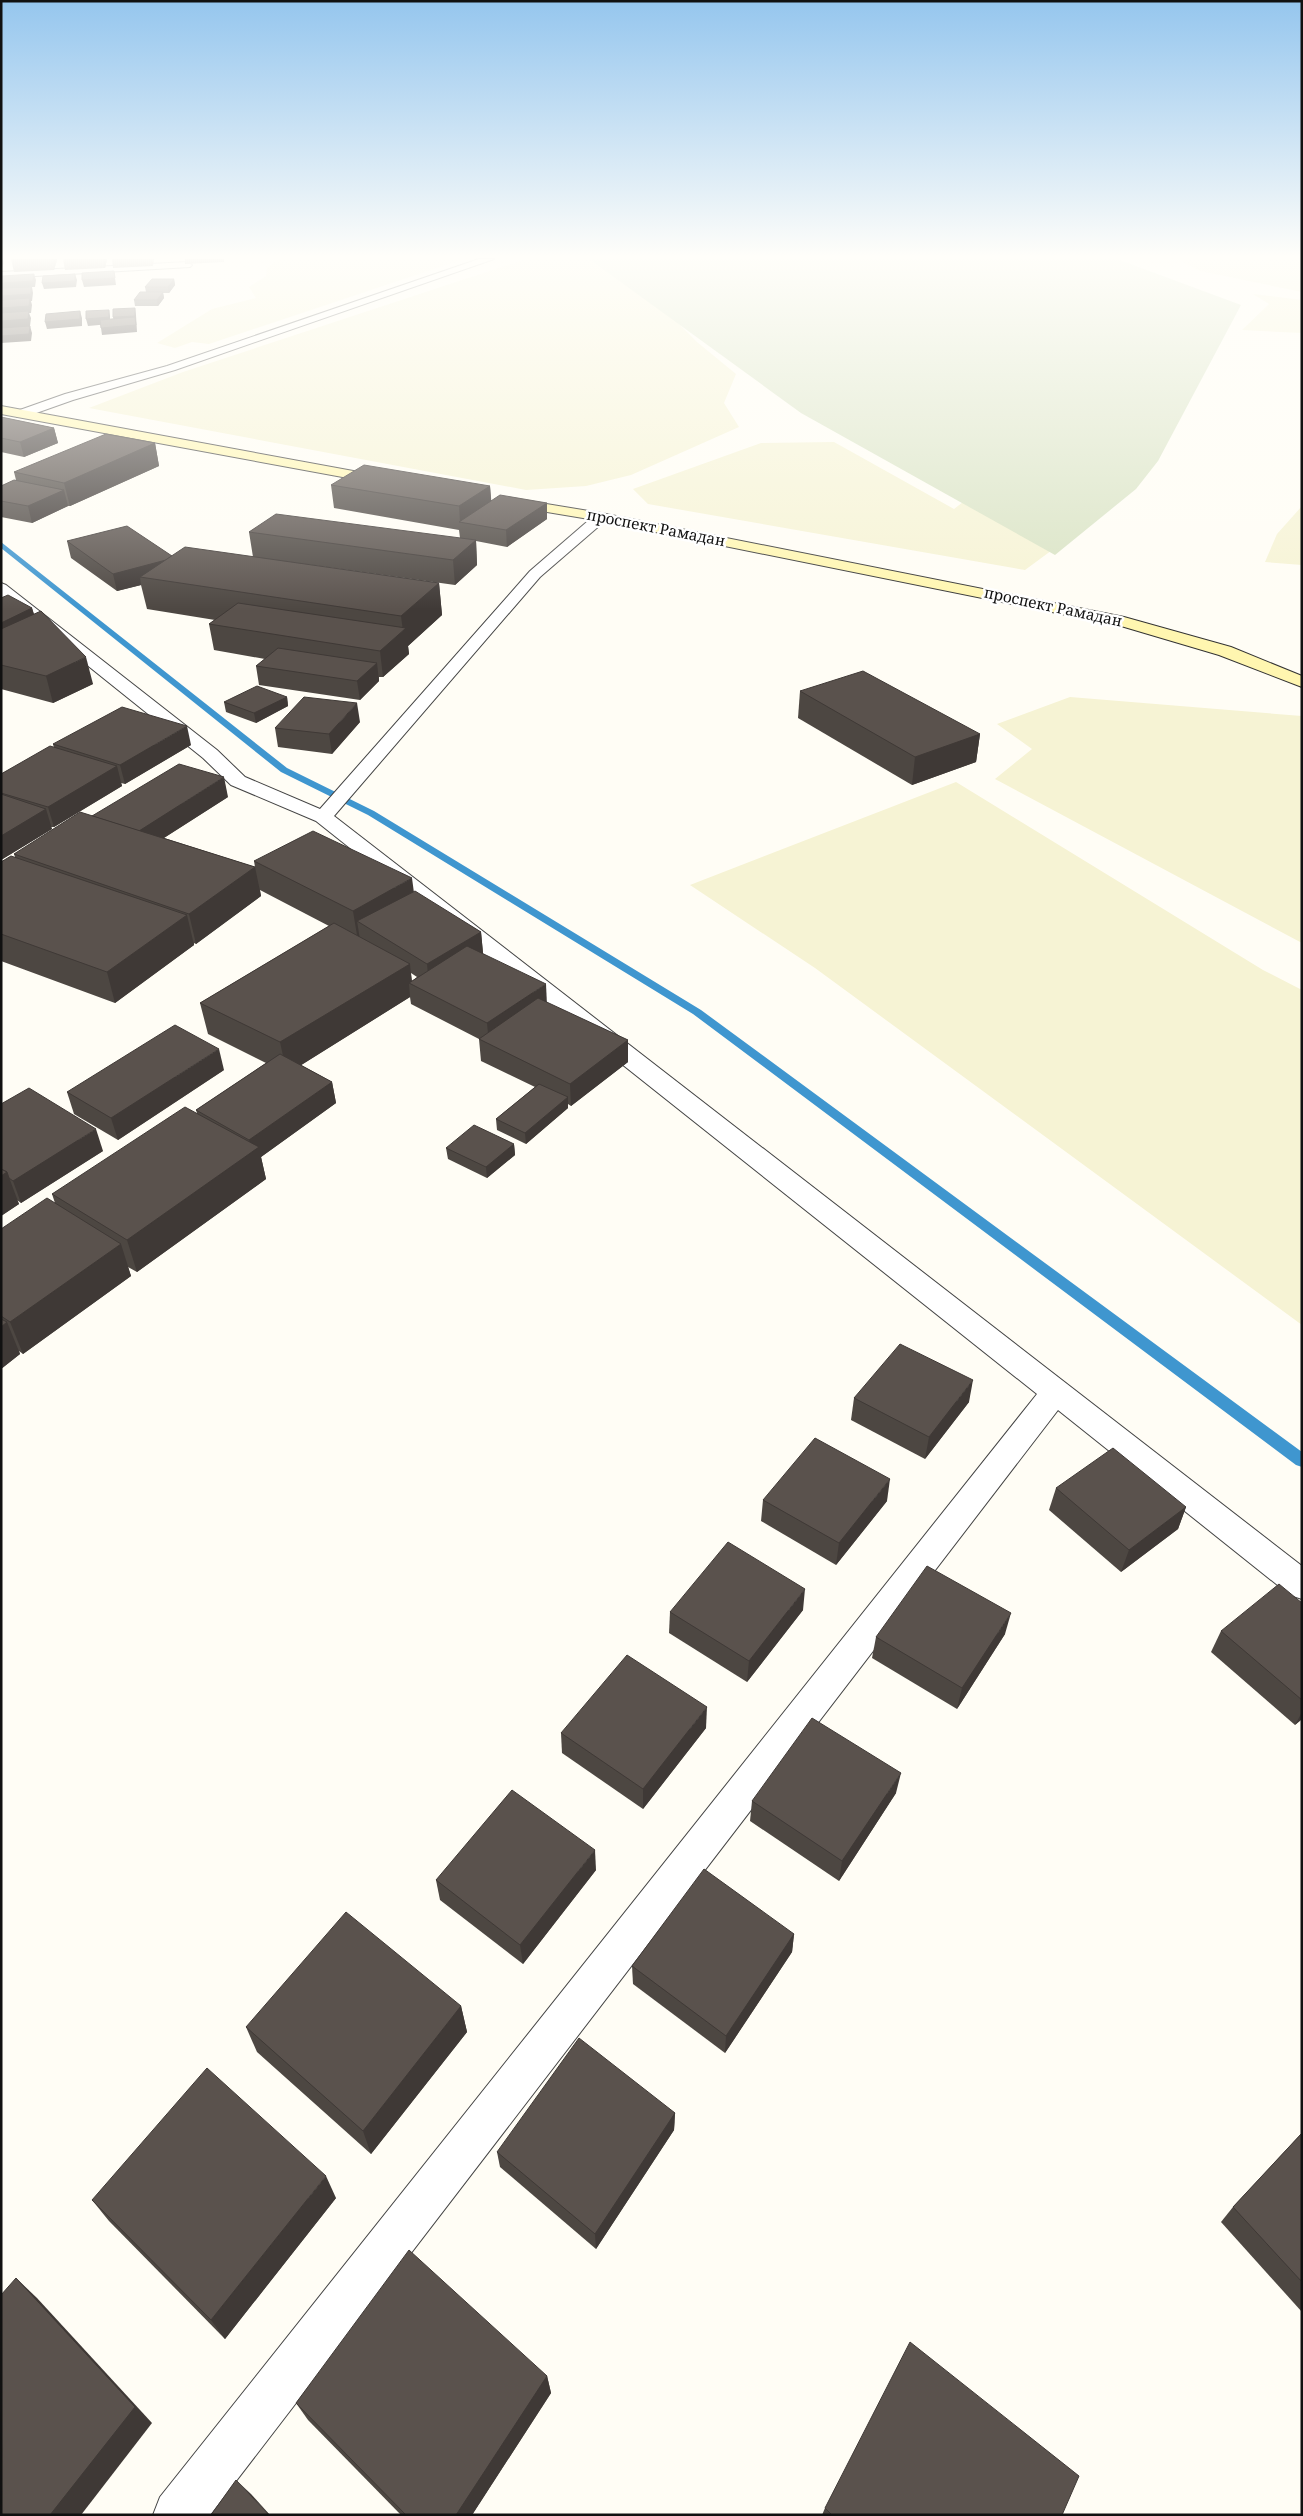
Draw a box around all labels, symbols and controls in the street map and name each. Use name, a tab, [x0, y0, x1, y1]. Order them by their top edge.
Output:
street label: проспект Рамадан	[585, 504, 727, 550]
street label: проспект Рамадан	[982, 582, 1124, 630]

